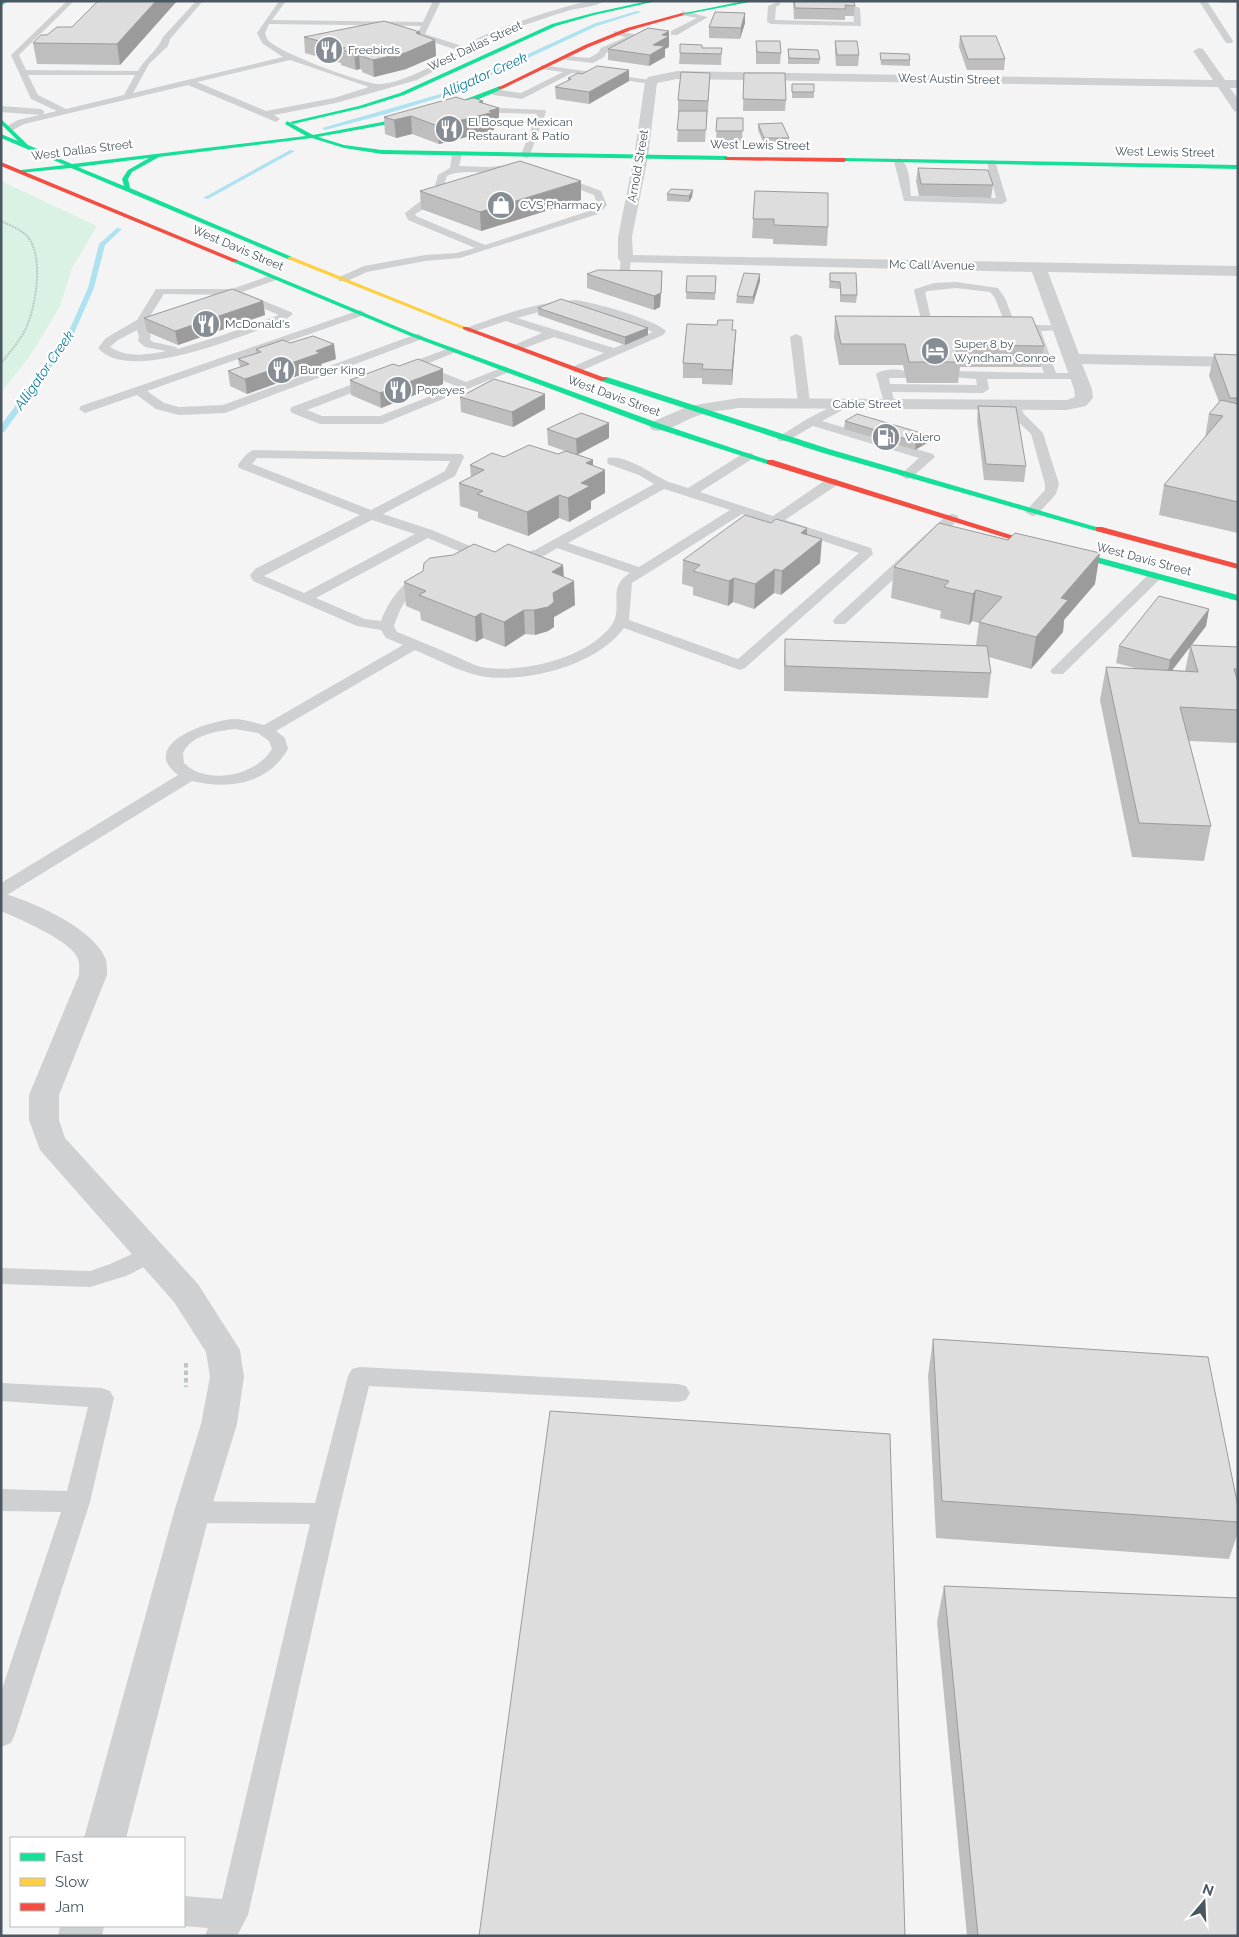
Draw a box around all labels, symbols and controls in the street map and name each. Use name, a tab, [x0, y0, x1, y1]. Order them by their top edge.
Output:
street label: West Dallas Street	[426, 18, 524, 74]
restaurant icon: Freebirds	[314, 35, 344, 65]
place label: Freebirds	[348, 43, 400, 57]
water label: Alligator Creek	[437, 49, 530, 102]
street label: West Austin Street	[898, 71, 1000, 87]
restaurant icon: El Bosque Mexican Restaurant & Patio	[434, 114, 464, 144]
place label: El Bosque Mexican Restaurant & Patio	[468, 115, 573, 143]
street label: Arnold Street	[625, 129, 651, 203]
street label: West Dallas Street	[31, 137, 133, 163]
street label: West Lewis Street	[710, 137, 810, 153]
street label: West Lewis Street	[1115, 144, 1215, 160]
shop icon: CVS Pharmacy	[486, 190, 516, 220]
place label: CVS Pharmacy	[520, 198, 603, 212]
street label: West Davis Street	[190, 222, 286, 274]
street label: Mc Call Avenue	[889, 257, 975, 273]
restaurant icon: McDonald's	[191, 309, 221, 339]
place label: McDonald's	[225, 317, 290, 331]
water label: Alligator Creek	[10, 327, 77, 413]
hotel icon: Super 8 by Wyndham Conroe	[920, 336, 950, 366]
place label: Super 8 by Wyndham Conroe	[954, 337, 1056, 365]
restaurant icon: Burger King	[266, 355, 296, 385]
place label: Burger King	[300, 363, 365, 377]
street label: West Davis Street	[566, 373, 662, 419]
restaurant icon: Popeyes	[383, 375, 413, 405]
place label: Popeyes	[417, 383, 465, 397]
street label: Cable Street	[833, 397, 901, 411]
fuel station icon: Valero	[871, 422, 901, 452]
place label: Valero	[905, 430, 941, 444]
street label: West Davis Street	[1095, 540, 1193, 578]
legend	[10, 1837, 185, 1927]
text: Fast	[55, 1848, 83, 1866]
text: Slow	[55, 1873, 89, 1891]
north arrow	[1179, 1877, 1229, 1927]
text: N	[1201, 1880, 1216, 1899]
text: Jam	[55, 1898, 84, 1916]

